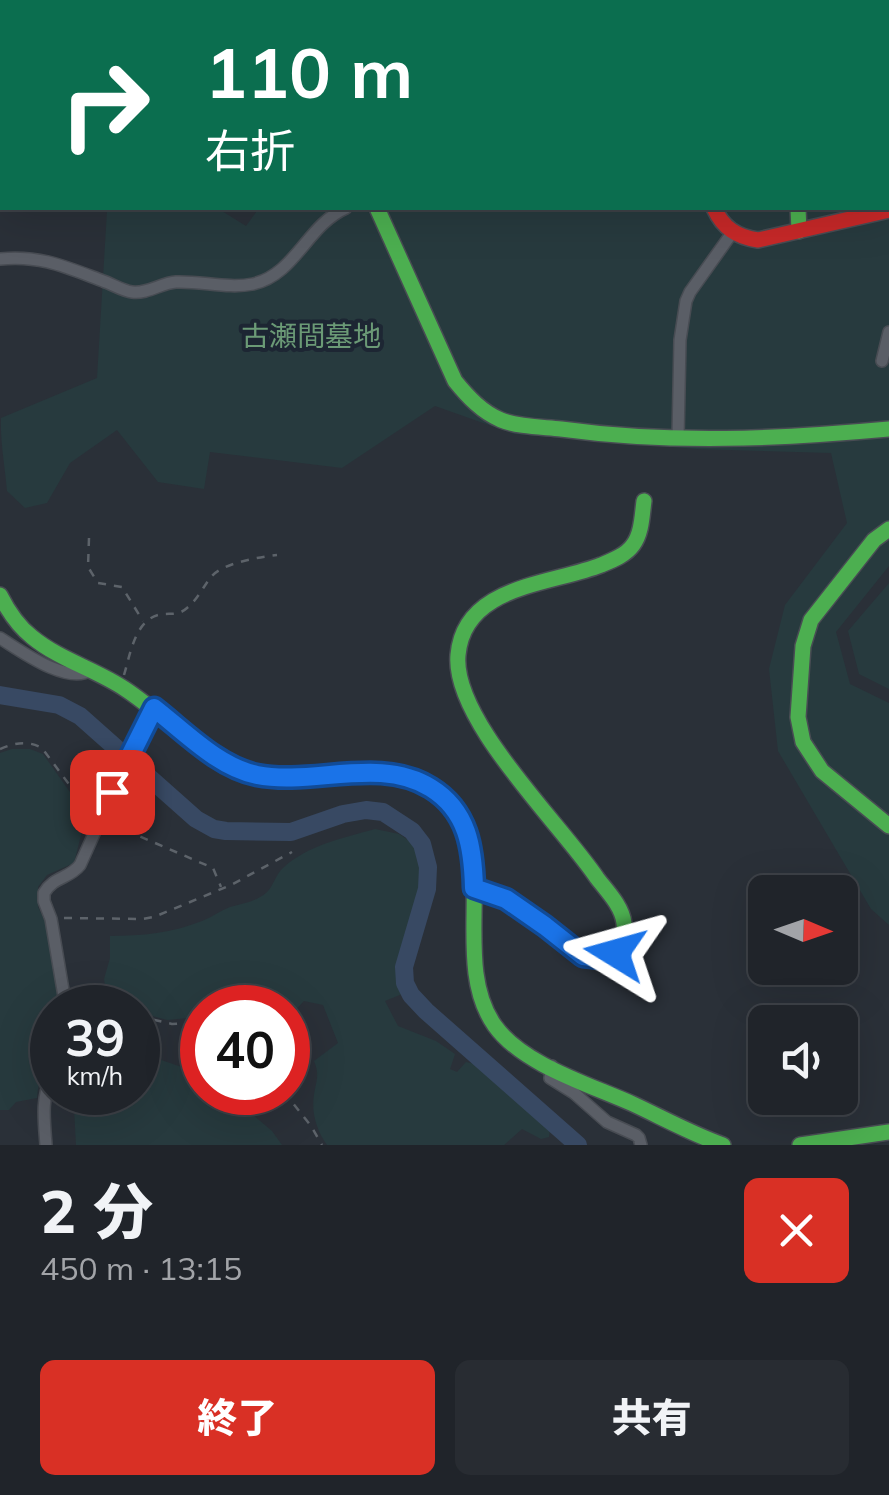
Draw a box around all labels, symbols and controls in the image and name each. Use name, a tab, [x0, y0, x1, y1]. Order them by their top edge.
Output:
text: 110 m	[205, 28, 413, 116]
icon: right	[40, 40, 170, 170]
text: 右折	[205, 122, 295, 178]
park label: 古瀬間墓地	[241, 318, 381, 353]
pin	[70, 750, 155, 835]
icon: arrive	[85, 765, 140, 820]
north arrow	[748, 875, 858, 985]
map controls	[748, 875, 858, 1115]
position arrow	[563, 901, 667, 1005]
speed limit sign: 40	[180, 985, 310, 1115]
button: sound	[748, 1005, 858, 1115]
text: 39	[65, 1006, 125, 1069]
text: km/h	[67, 1060, 123, 1091]
text: 2 分	[40, 1173, 153, 1248]
button: close	[744, 1178, 849, 1283]
text: 450 m · 13:15	[40, 1248, 242, 1288]
button: 終了	[40, 1360, 435, 1475]
button: 共有	[455, 1360, 849, 1475]

